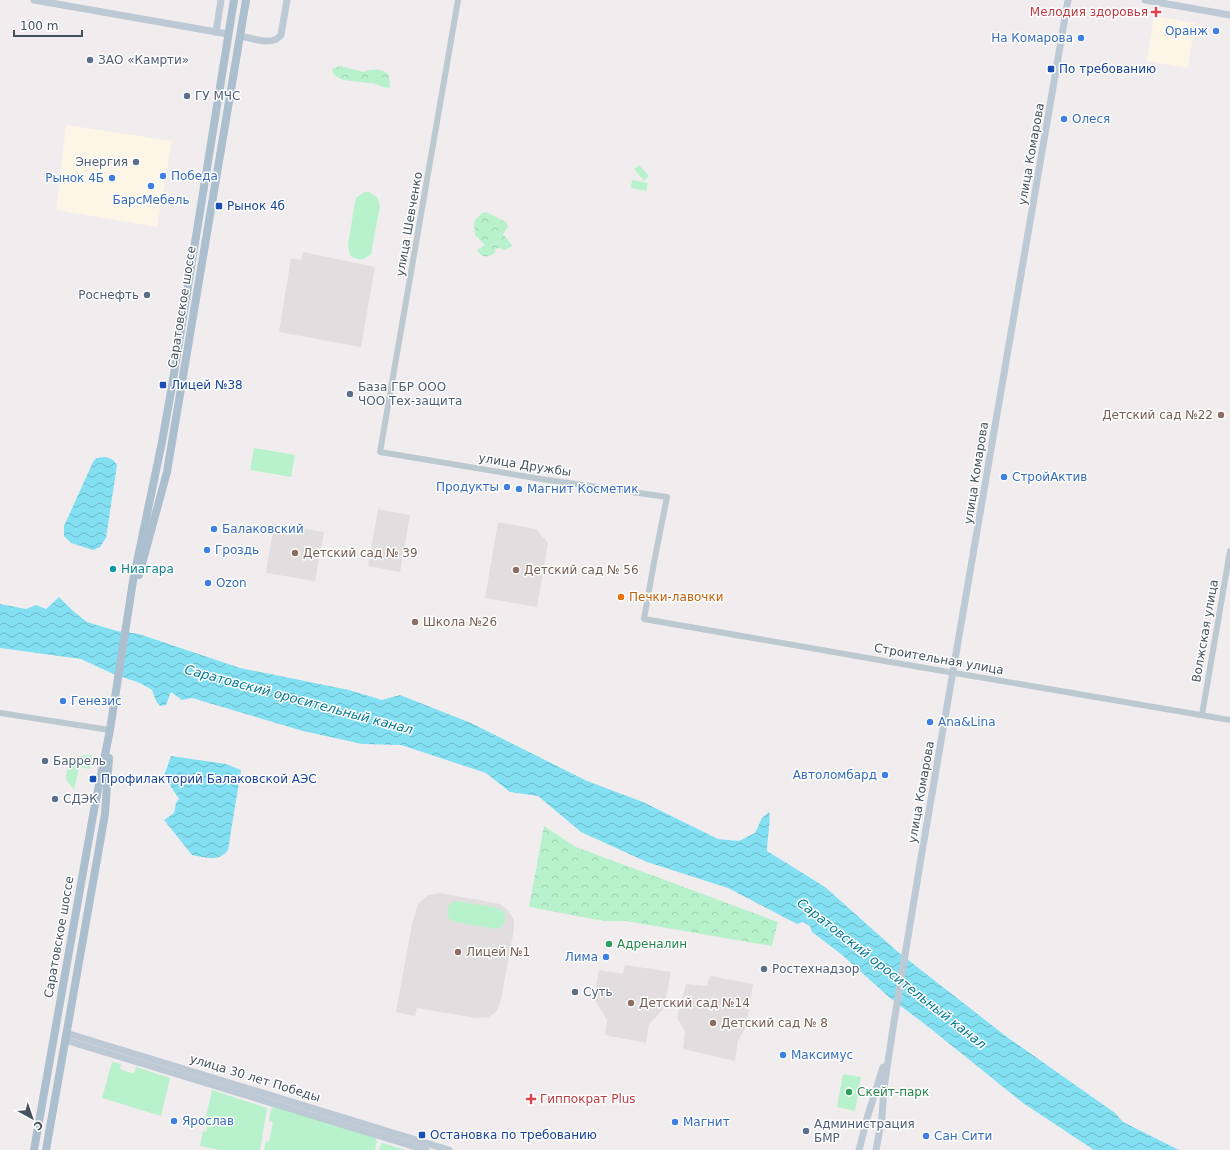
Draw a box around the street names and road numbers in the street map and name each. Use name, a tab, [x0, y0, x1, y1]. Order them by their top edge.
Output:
street label: улица Комарова	[1015, 102, 1047, 206]
street label: улица Шевченко	[393, 171, 425, 277]
street label: Саратовское шоссе	[165, 245, 199, 369]
street label: улица Комарова	[961, 421, 991, 525]
street label: улица Дружбы	[478, 451, 572, 479]
street label: Волжская улица	[1189, 578, 1221, 684]
street label: Строительная улица	[873, 641, 1005, 677]
street label: улица Комарова	[905, 740, 937, 844]
street label: Саратовское шоссе	[41, 875, 77, 999]
street label: улица 30 лет Победы	[188, 1051, 322, 1105]

